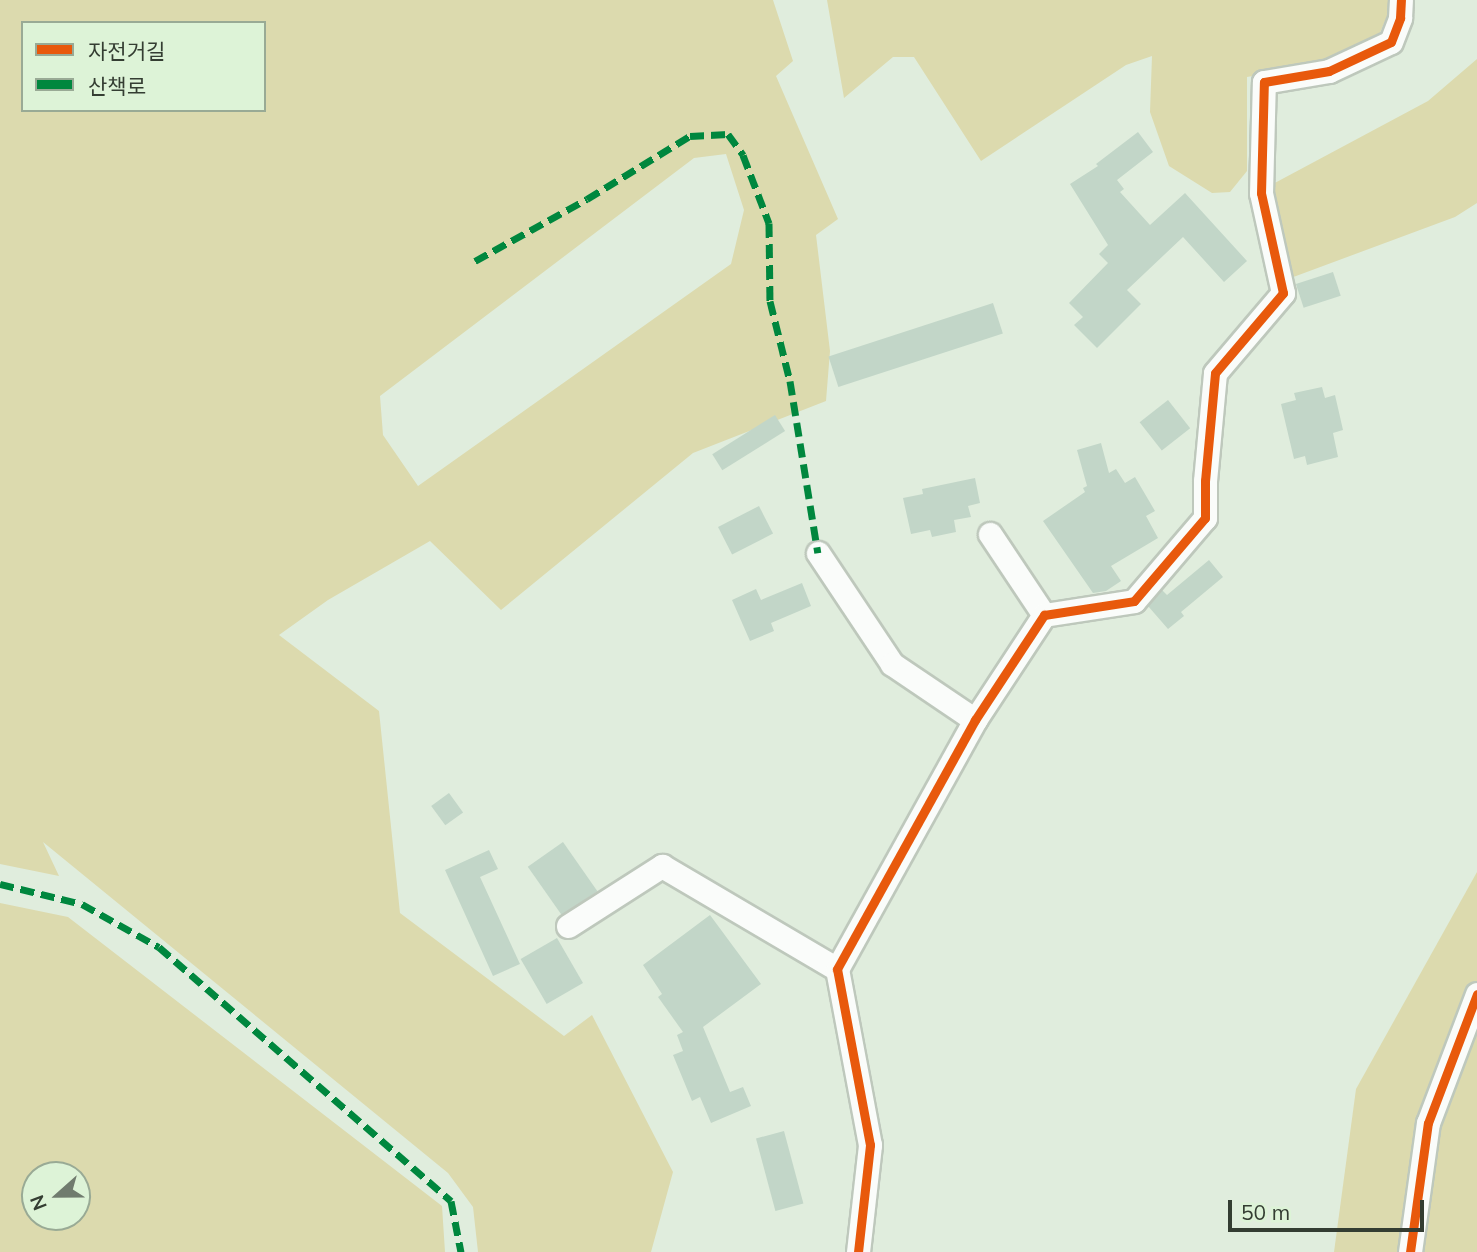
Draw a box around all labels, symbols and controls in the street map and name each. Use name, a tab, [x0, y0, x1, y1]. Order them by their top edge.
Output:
legend	[21, 21, 266, 112]
text: 자전거길	[88, 38, 165, 64]
text: 산책로	[88, 73, 146, 99]
north arrow	[21, 1161, 91, 1231]
scale bar	[1232, 1186, 1428, 1230]
text: N	[24, 1192, 52, 1214]
text: 50 m	[1241, 1199, 1290, 1225]

